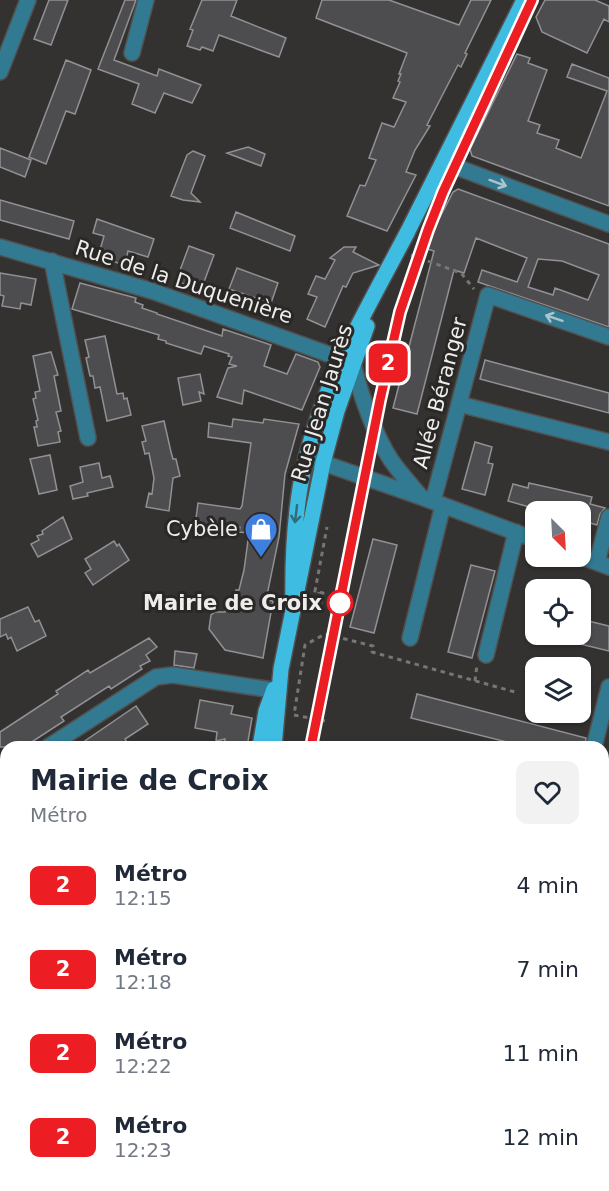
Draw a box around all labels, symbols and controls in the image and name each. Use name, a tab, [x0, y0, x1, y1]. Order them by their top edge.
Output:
one-way arrow	[488, 178, 506, 189]
street label: Rue de la Duquenière	[72, 236, 296, 328]
one-way arrow	[545, 311, 564, 322]
street label: Allée Béranger	[408, 314, 472, 471]
street label: Rue Jean Jaurès	[287, 322, 357, 484]
line badge: 2	[368, 344, 408, 382]
text: 2	[381, 351, 395, 375]
north arrow	[525, 501, 591, 567]
map controls	[525, 501, 591, 723]
one-way arrow	[291, 504, 302, 524]
shop icon: Cybèle	[243, 511, 279, 558]
place label: Cybèle	[166, 517, 238, 541]
button: locate	[525, 579, 591, 645]
marker: Mairie de Croix	[327, 590, 353, 616]
place label: Mairie de Croix	[143, 591, 322, 615]
button: layers	[525, 657, 591, 723]
button: heart	[516, 761, 579, 824]
text: Mairie de Croix	[30, 764, 269, 797]
text: Métro	[30, 803, 87, 827]
text: Métro	[114, 861, 187, 886]
text: 2	[56, 873, 70, 897]
text: 4 min	[517, 873, 579, 898]
text: 12:15	[114, 886, 172, 910]
text: Métro	[114, 945, 187, 970]
text: 2	[56, 957, 70, 981]
text: 7 min	[517, 957, 579, 982]
text: 12:18	[114, 970, 172, 994]
text: Métro	[114, 1029, 187, 1054]
text: 2	[56, 1041, 70, 1065]
text: 11 min	[503, 1041, 579, 1066]
text: 12:22	[114, 1054, 172, 1078]
text: Métro	[114, 1113, 187, 1138]
text: 2	[56, 1125, 70, 1149]
text: 12 min	[503, 1125, 579, 1150]
text: 12:23	[114, 1138, 172, 1162]

